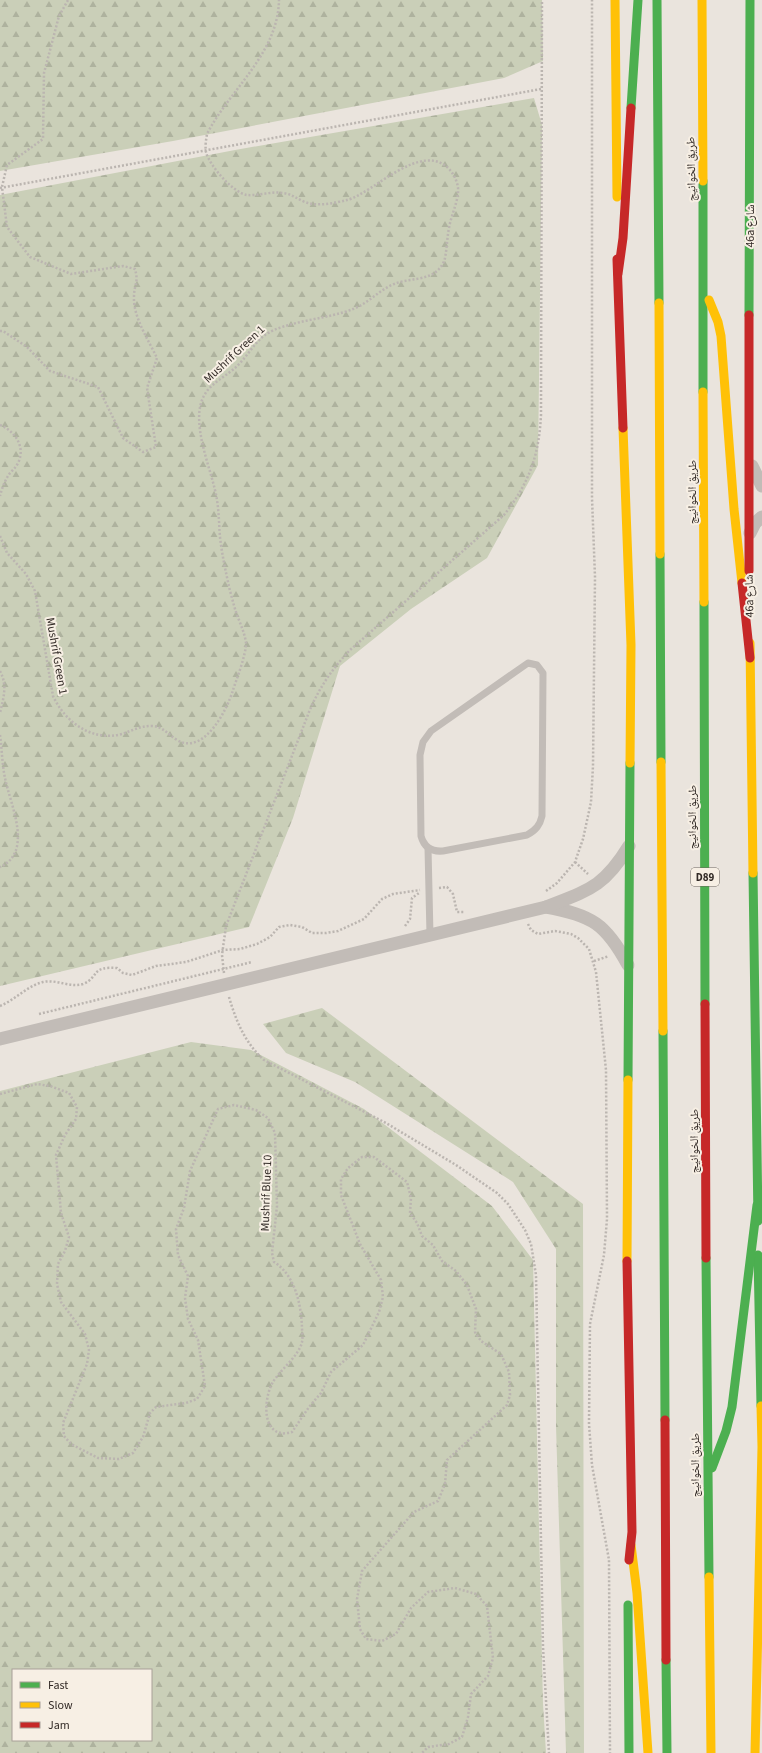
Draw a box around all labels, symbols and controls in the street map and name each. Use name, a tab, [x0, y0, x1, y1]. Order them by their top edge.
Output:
street label: طريق الخوانيج	[682, 137, 701, 201]
street label: 46a شارع	[742, 204, 759, 248]
street label: Mushrif Green 1	[200, 321, 269, 387]
street label: طريق الخوانيج	[684, 460, 701, 524]
street label: 46a شارع	[741, 574, 758, 618]
street label: Mushrif Green 1	[41, 616, 72, 696]
street label: طريق الخوانيج	[684, 785, 701, 849]
road number: D89	[691, 868, 719, 886]
street label: طريق الخوانيج	[686, 1109, 703, 1173]
street label: Mushrif Blue 10	[257, 1154, 276, 1232]
street label: طريق الخوانيج	[687, 1433, 704, 1497]
legend	[12, 1669, 152, 1741]
text: Fast	[48, 1677, 68, 1694]
text: Slow	[48, 1697, 73, 1714]
text: Jam	[48, 1717, 70, 1734]

